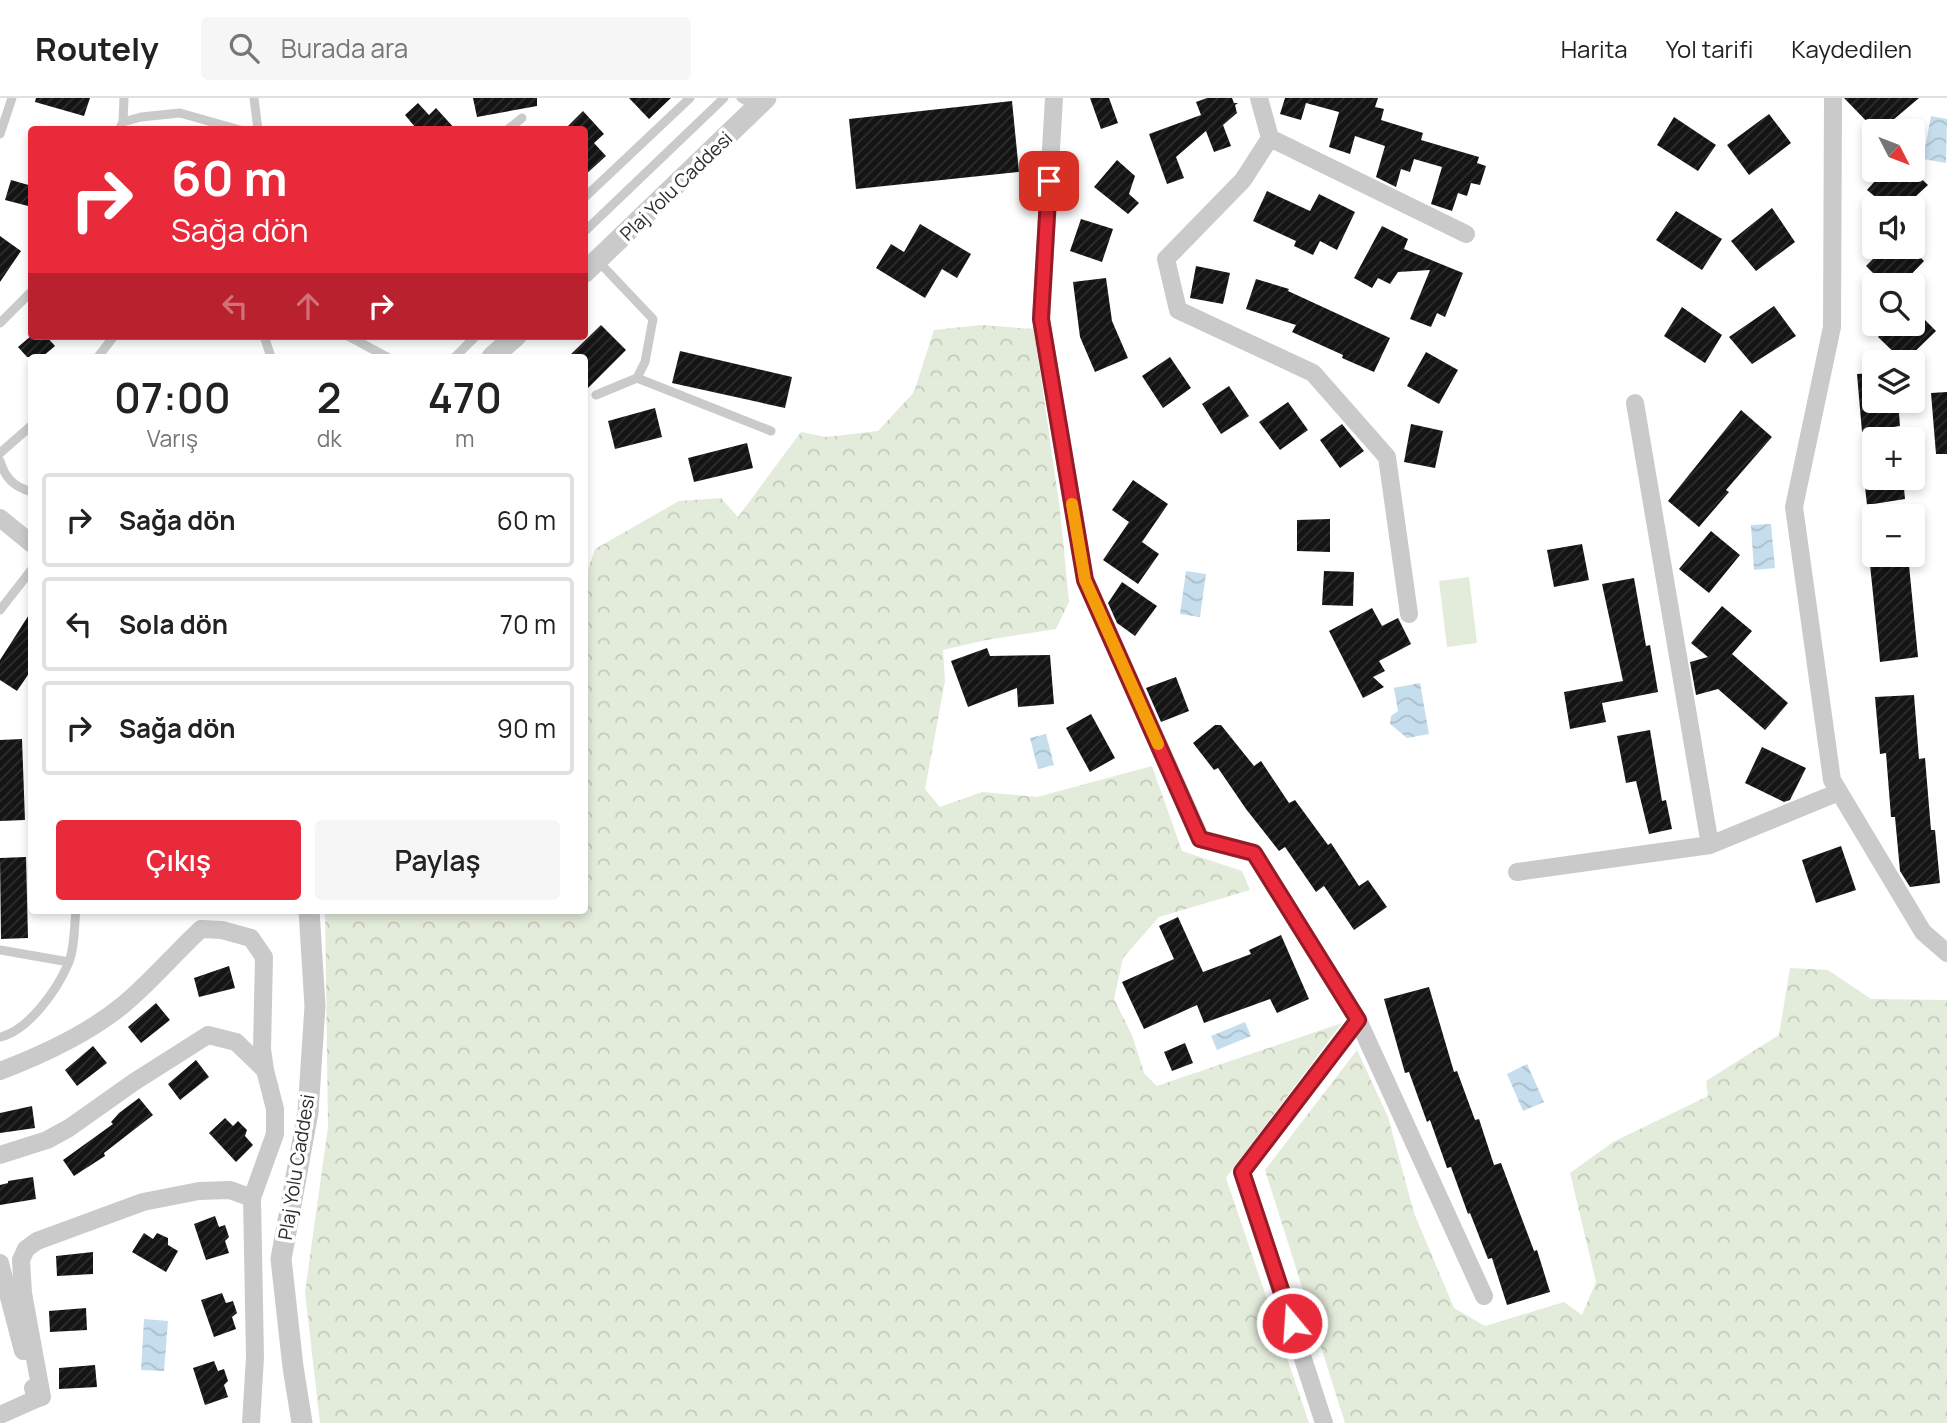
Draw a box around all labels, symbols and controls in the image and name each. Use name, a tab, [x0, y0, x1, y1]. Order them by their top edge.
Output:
search box	[201, 17, 691, 80]
text: Routely	[35, 26, 159, 71]
icon: search	[225, 29, 263, 67]
text: Burada ara	[281, 30, 408, 66]
text: Harita	[1561, 32, 1628, 65]
text: Yol tarifi	[1666, 32, 1753, 65]
text: Kaydedilen	[1791, 32, 1912, 65]
north arrow	[1862, 119, 1925, 182]
map controls	[1862, 119, 1925, 567]
street label: Plaj Yolu Caddesi	[614, 126, 738, 246]
text: 60 m	[171, 144, 288, 211]
pin	[1019, 151, 1079, 211]
icon: right	[56, 154, 147, 245]
icon: arrive	[1030, 162, 1068, 200]
button: sound	[1862, 196, 1925, 259]
text: Sağa dön	[171, 208, 309, 252]
button: search	[1862, 273, 1925, 336]
icon: left	[216, 287, 254, 325]
icon: ahead	[289, 287, 327, 325]
icon: right	[362, 287, 400, 325]
button: layers	[1862, 350, 1925, 413]
text: 07:00	[114, 368, 231, 426]
text: 2	[317, 368, 342, 426]
text: 470	[428, 368, 502, 426]
text: Varış	[147, 422, 198, 454]
text: dk	[317, 422, 342, 454]
text: m	[455, 422, 475, 454]
button: +	[1862, 427, 1925, 490]
icon: right	[60, 501, 98, 539]
text: Sağa dön	[119, 502, 236, 538]
text: 60 m	[497, 502, 556, 538]
button: −	[1862, 504, 1925, 567]
icon: left	[60, 605, 98, 643]
text: Sola dön	[119, 606, 228, 642]
text: 70 m	[500, 606, 556, 642]
icon: right	[60, 709, 98, 747]
text: Sağa dön	[119, 710, 236, 746]
text: 90 m	[497, 710, 556, 746]
button: Çıkış	[56, 820, 301, 900]
button: Paylaş	[315, 820, 560, 900]
street label: Plaj Yolu Caddesi	[272, 1092, 320, 1242]
position arrow	[1255, 1286, 1329, 1360]

